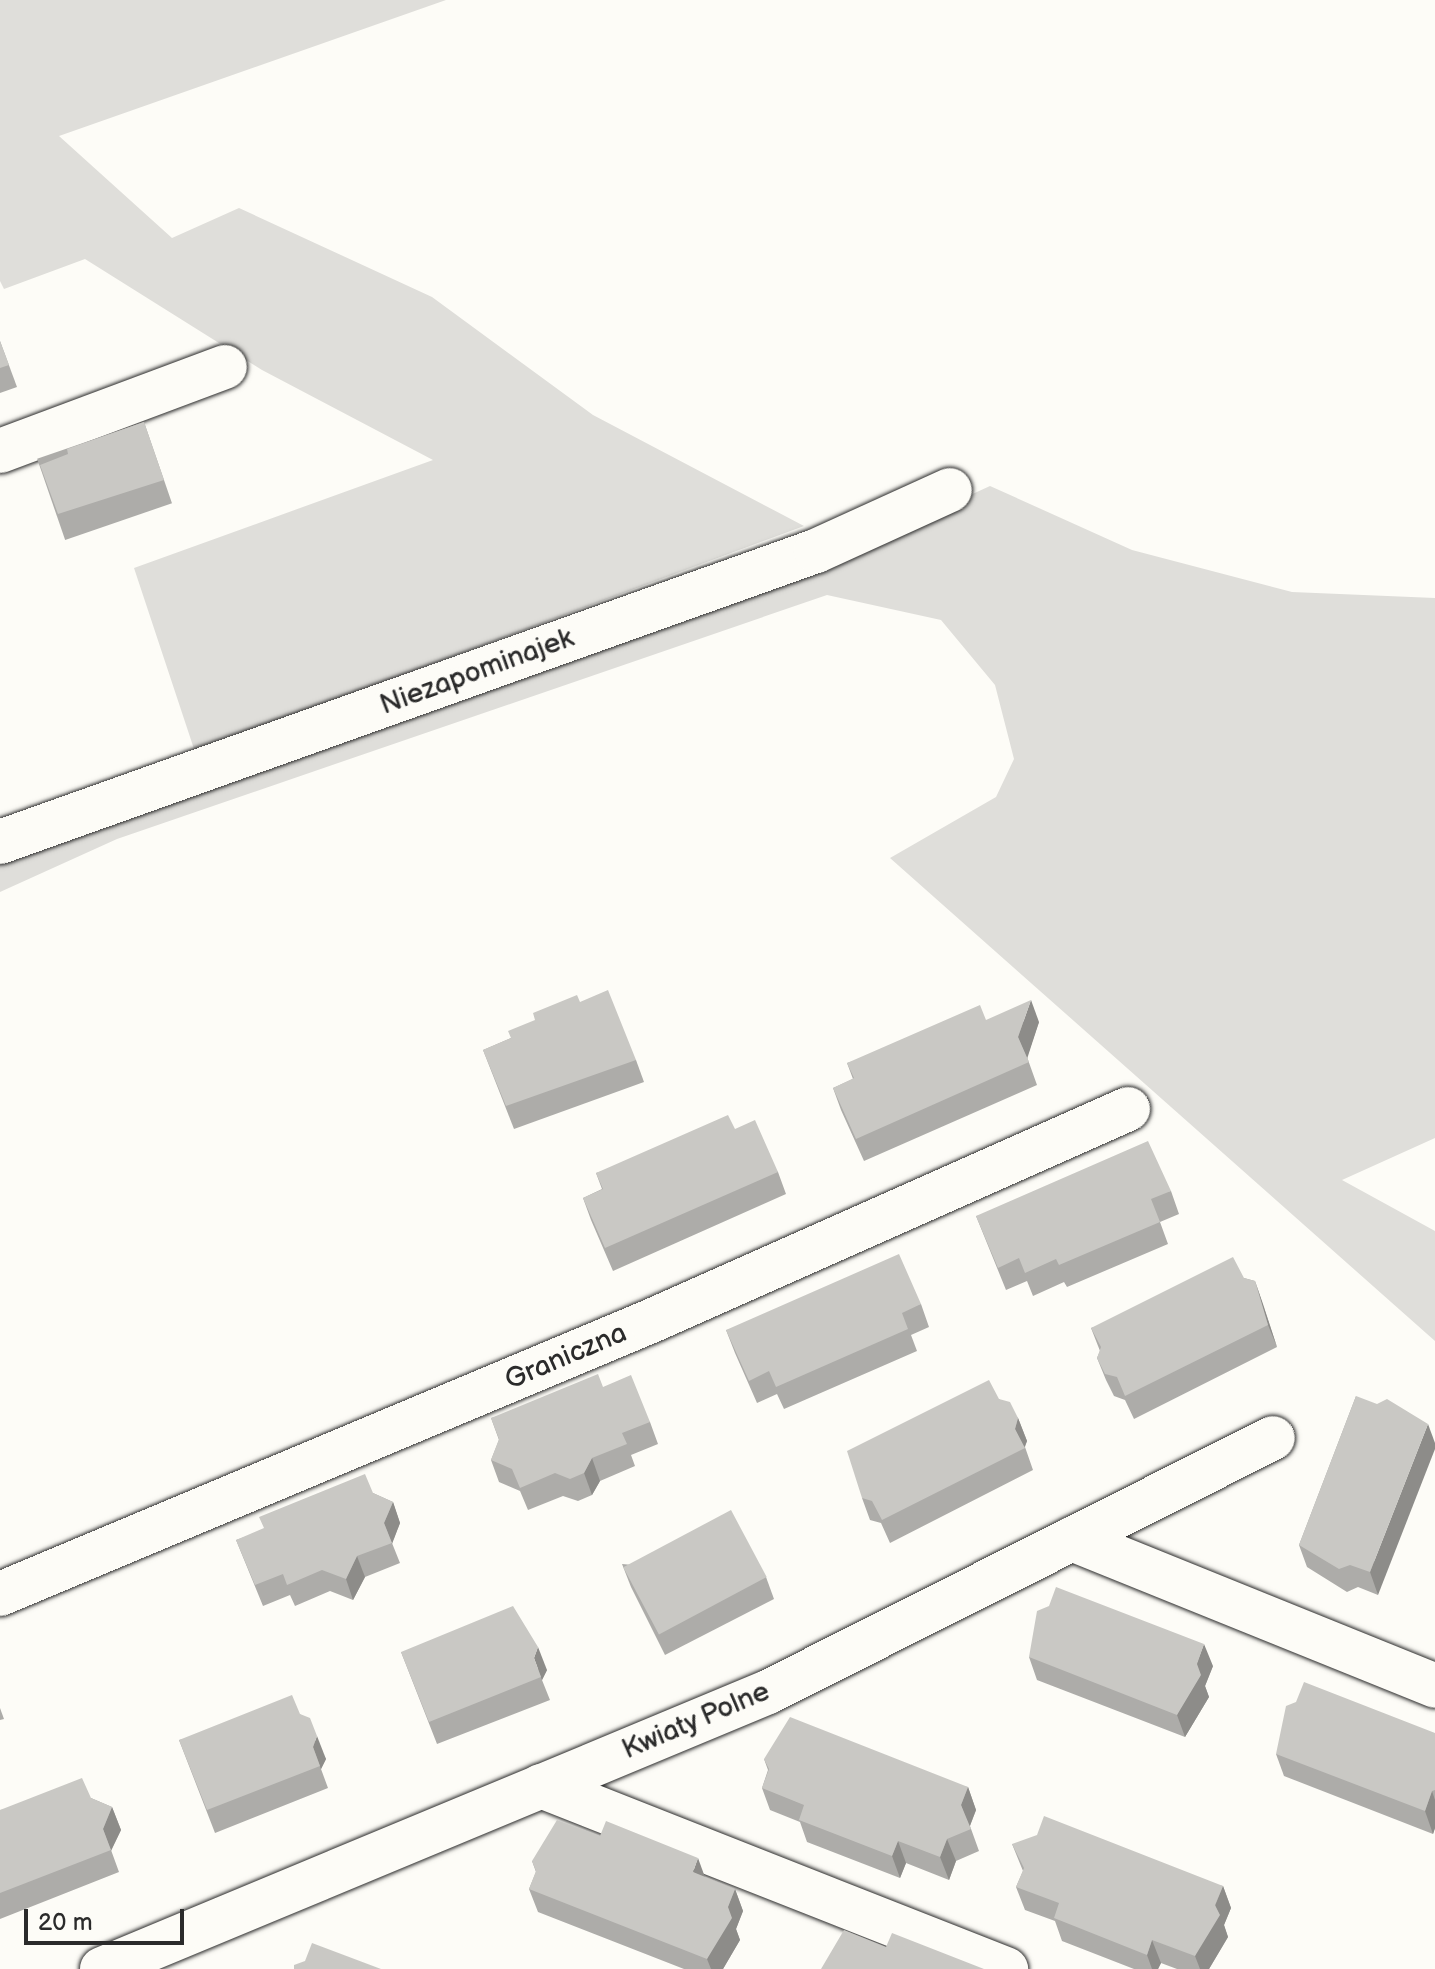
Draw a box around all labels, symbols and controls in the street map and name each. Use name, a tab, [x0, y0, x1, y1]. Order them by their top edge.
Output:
street label: Niezapominajek	[376, 621, 578, 723]
street label: Graniczna	[500, 1316, 632, 1398]
street label: Kwiaty Polne	[616, 1675, 776, 1767]
scale bar	[28, 1893, 188, 1943]
text: 20 m	[38, 1908, 93, 1937]

